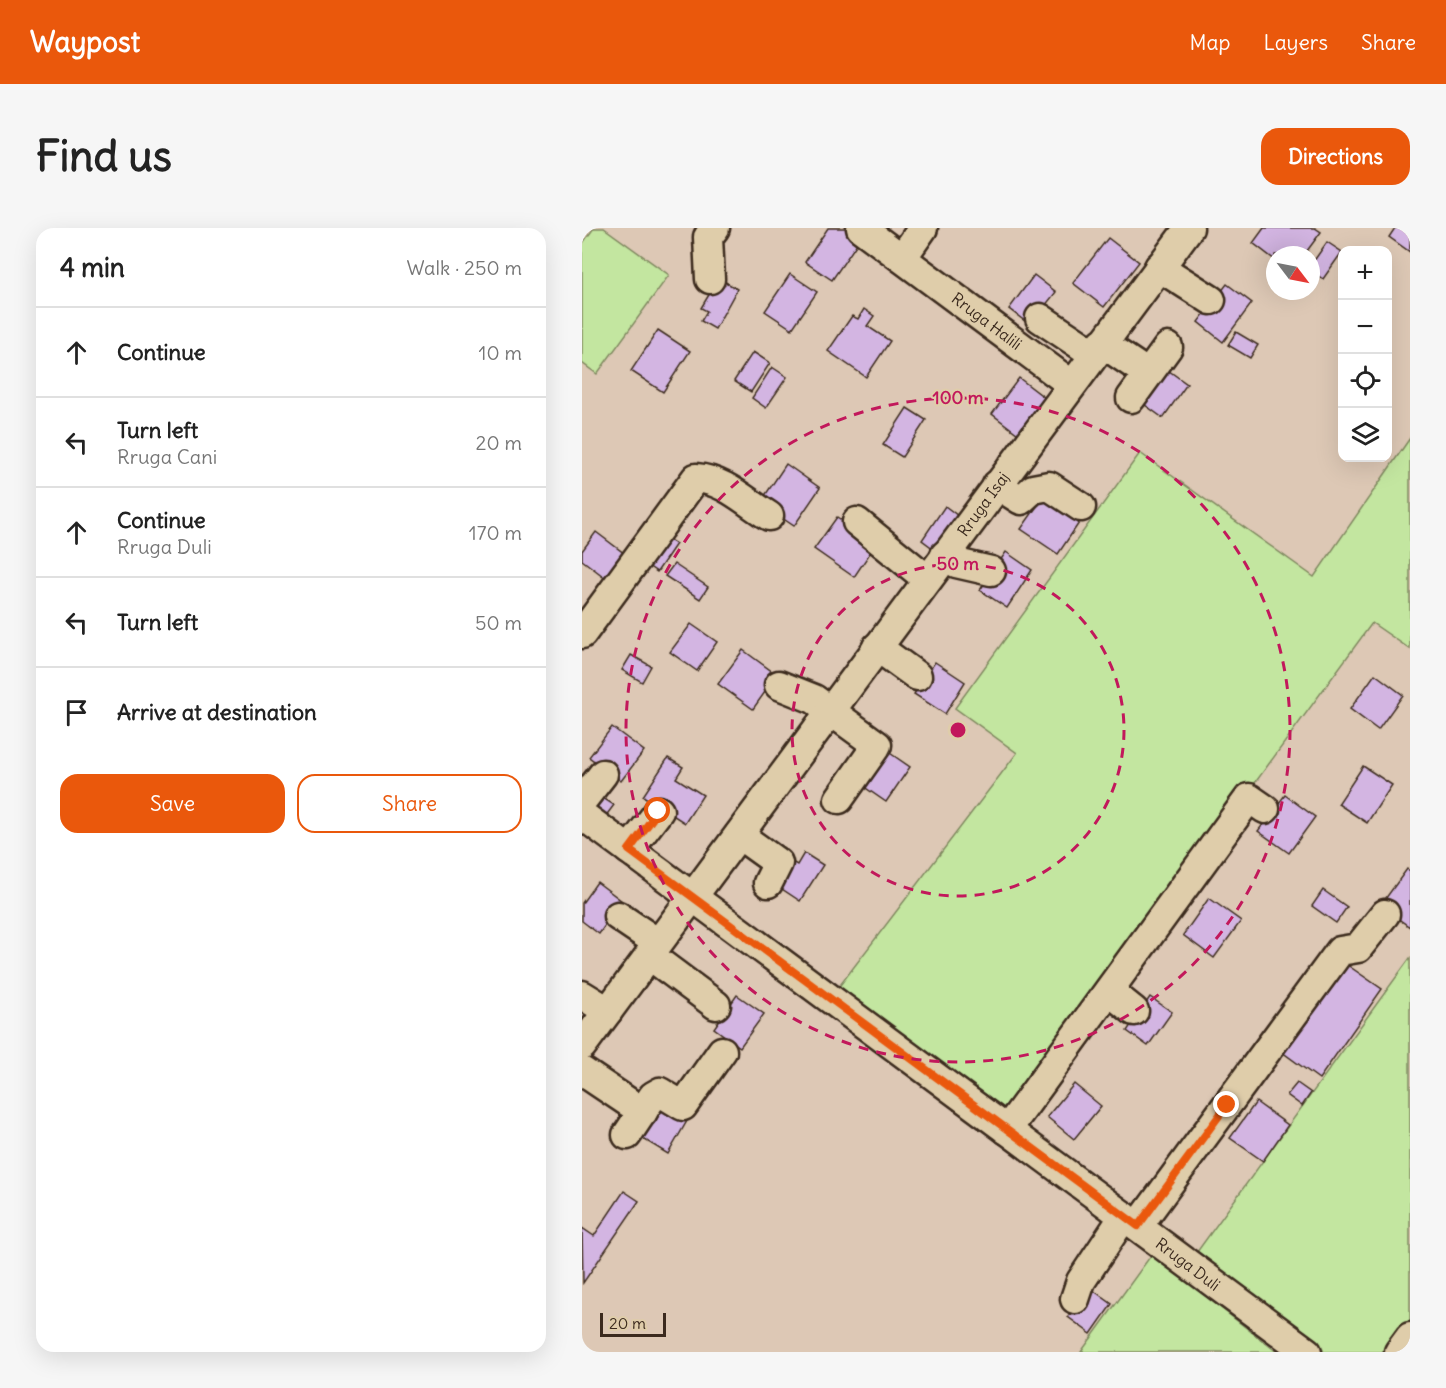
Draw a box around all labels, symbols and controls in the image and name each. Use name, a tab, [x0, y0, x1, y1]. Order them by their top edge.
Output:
text: Waypost	[30, 24, 140, 60]
text: Map	[1190, 29, 1230, 56]
text: Layers	[1263, 29, 1328, 56]
text: Share	[1361, 29, 1416, 56]
button: Directions	[1261, 128, 1410, 185]
text: Find us	[36, 130, 172, 182]
north arrow	[1266, 246, 1320, 300]
map controls	[1338, 246, 1392, 462]
button: +	[1338, 246, 1392, 300]
text: 4 min	[60, 251, 125, 284]
text: Walk · 250 m	[407, 255, 522, 280]
street label: Rruga Halili	[948, 288, 1026, 354]
button: −	[1338, 300, 1392, 354]
icon: ahead	[60, 336, 93, 369]
text: Continue	[117, 338, 206, 366]
text: 10 m	[479, 340, 522, 365]
button: locate	[1338, 354, 1392, 408]
text: 100 m	[933, 386, 984, 409]
button: layers	[1338, 408, 1392, 462]
text: Turn left	[117, 416, 198, 444]
icon: left	[60, 426, 93, 459]
text: 20 m	[476, 430, 522, 455]
text: Rruga Cani	[117, 444, 217, 469]
street label: Rruga Isaj	[953, 468, 1013, 540]
text: Continue	[117, 506, 206, 534]
icon: ahead	[60, 516, 93, 549]
text: 170 m	[469, 520, 522, 545]
text: Rruga Duli	[117, 534, 212, 559]
text: 50 m	[937, 552, 979, 575]
icon: left	[60, 606, 93, 639]
text: Turn left	[117, 608, 198, 636]
text: 50 m	[475, 610, 522, 635]
icon: arrive	[60, 696, 93, 729]
text: Arrive at destination	[117, 698, 317, 726]
centre of rings	[948, 720, 968, 740]
button: Save	[60, 774, 285, 833]
button: Share	[297, 774, 522, 833]
route start	[644, 797, 670, 823]
route end	[1213, 1091, 1239, 1117]
street label: Rruga Duli	[1152, 1233, 1224, 1295]
scale bar	[600, 1310, 666, 1338]
text: 20 m	[609, 1313, 646, 1333]

